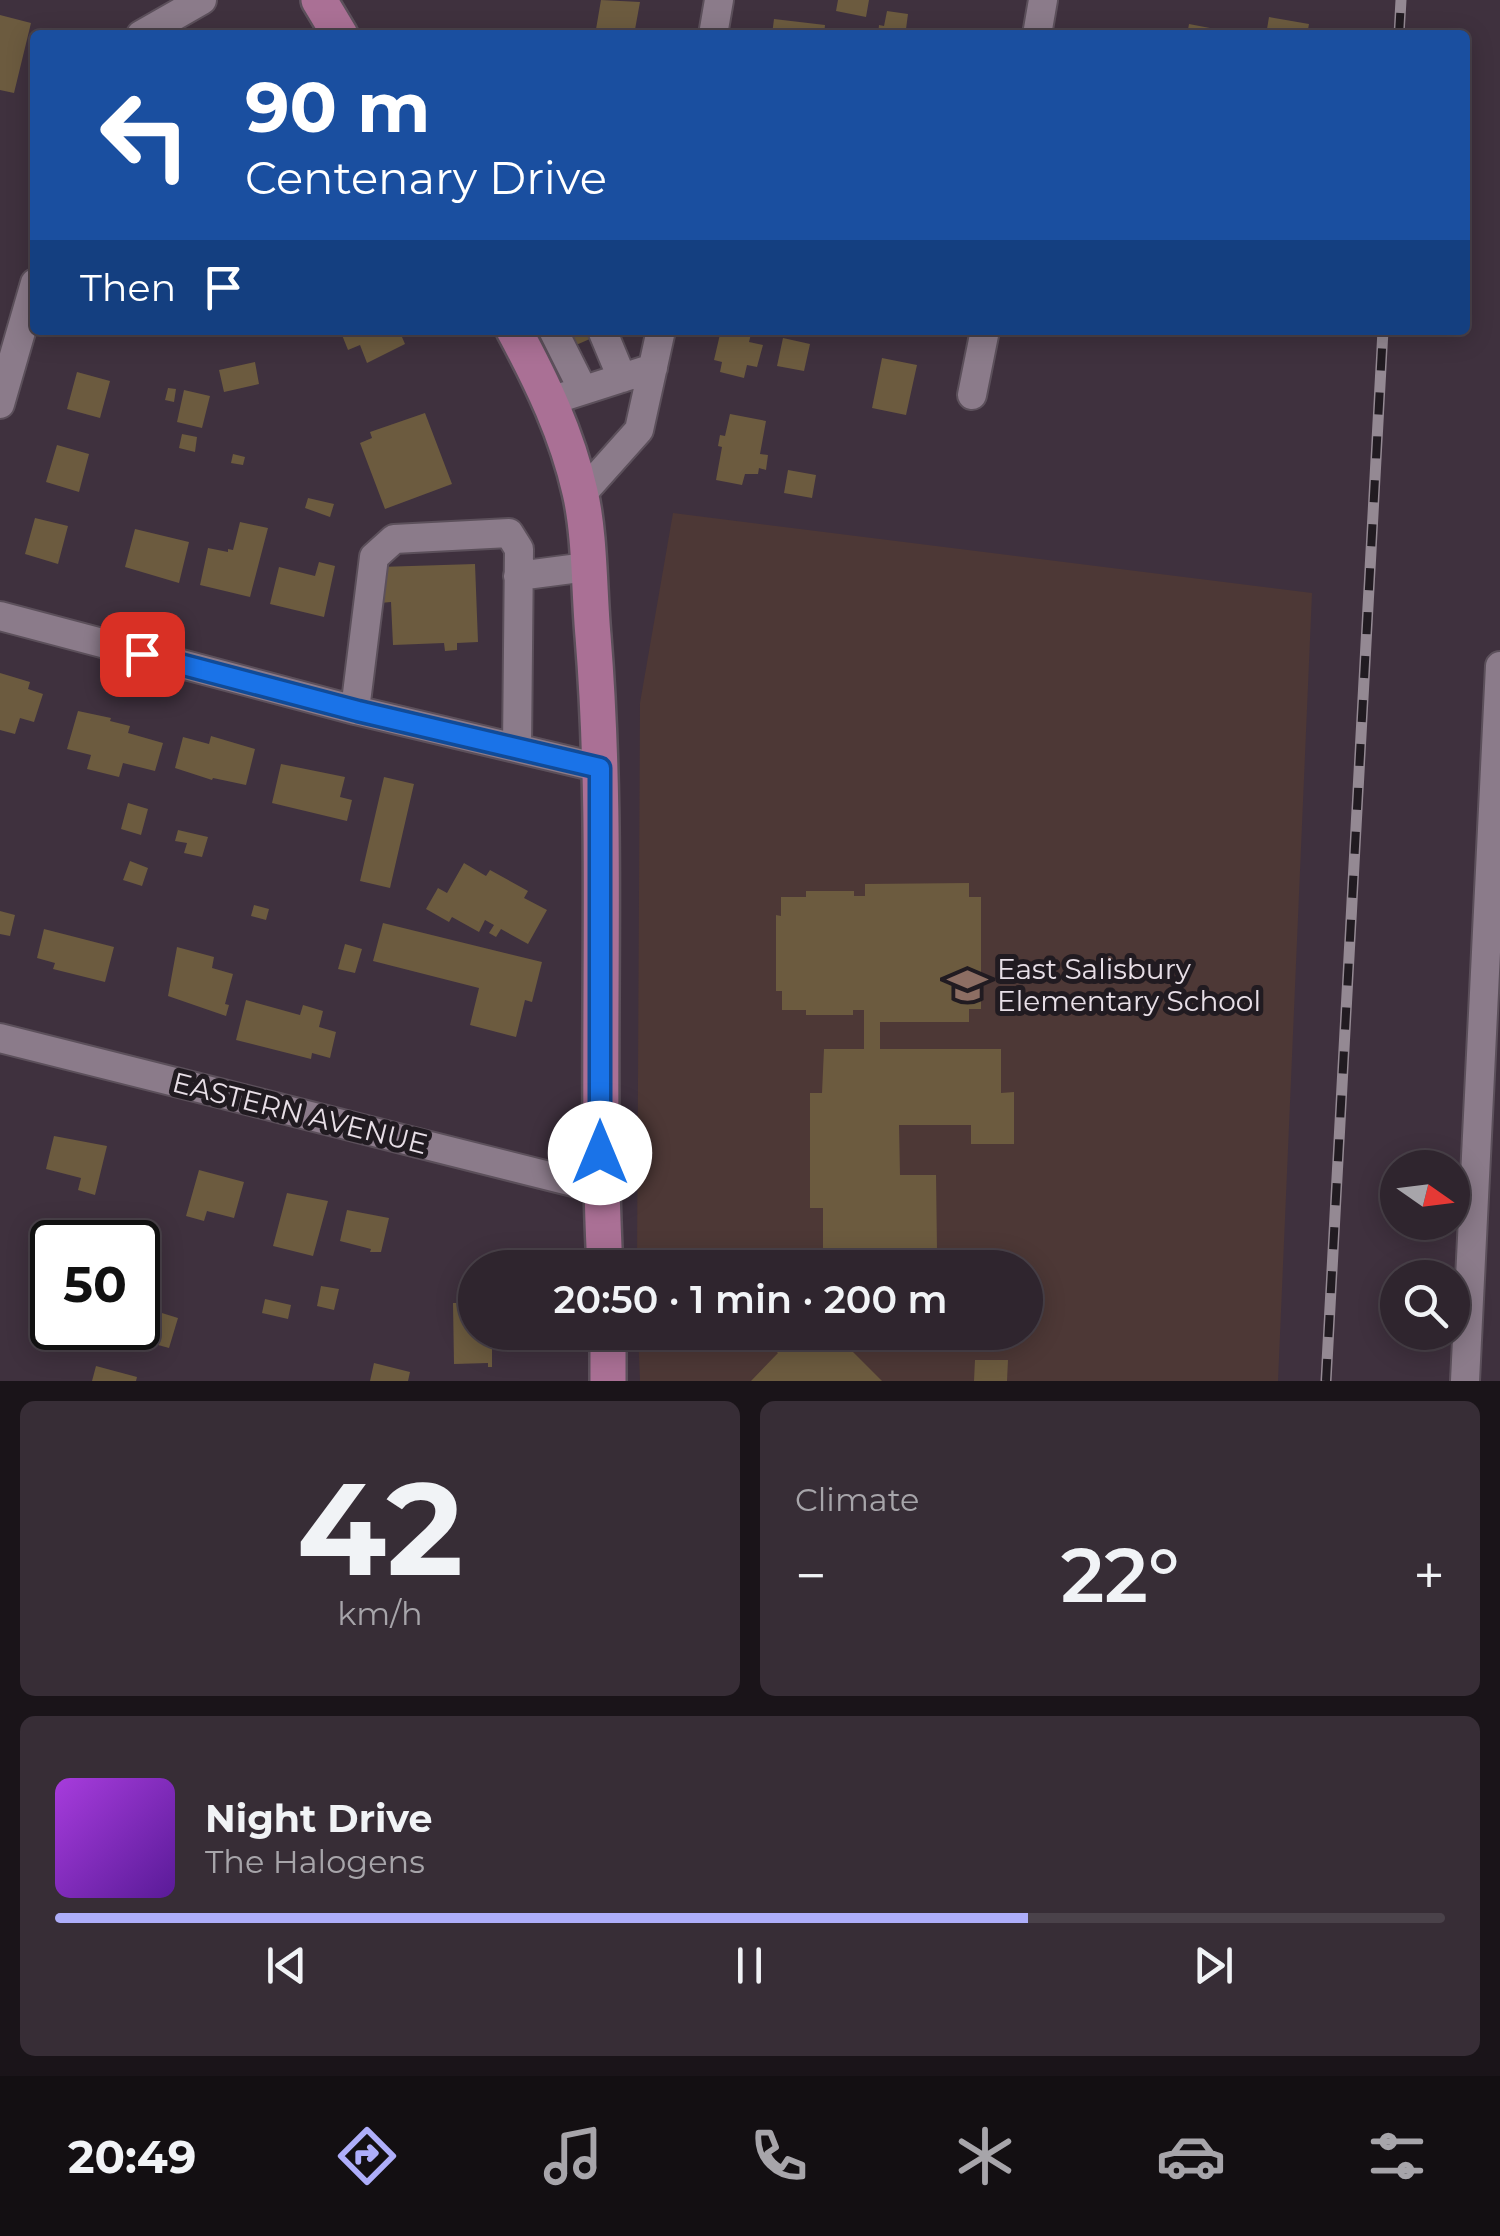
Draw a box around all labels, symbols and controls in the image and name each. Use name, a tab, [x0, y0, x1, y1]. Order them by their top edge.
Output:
text: 90 m	[245, 64, 430, 150]
icon: left	[80, 70, 210, 200]
text: Centenary Drive	[245, 150, 607, 205]
icon: arrive	[196, 260, 251, 315]
text: Then	[80, 264, 176, 311]
pin	[100, 612, 185, 697]
icon: arrive	[115, 627, 170, 682]
place label: East Salisbury Elementary School	[997, 952, 1261, 1018]
school or university icon: East Salisbury Elementary School	[946, 964, 988, 1006]
street label: EASTERN AVENUE	[169, 1065, 431, 1161]
position arrow	[548, 1101, 652, 1205]
north arrow	[1380, 1150, 1470, 1240]
map controls	[1380, 1150, 1470, 1350]
speed limit sign: 50	[30, 1220, 160, 1350]
button: search	[1380, 1260, 1470, 1350]
text: 20:50 · 1 min · 200 m	[553, 1276, 948, 1323]
text: 42	[297, 1449, 463, 1608]
text: Climate	[795, 1480, 919, 1519]
text: 22°	[1061, 1529, 1179, 1621]
text: −	[795, 1542, 827, 1609]
text: +	[1413, 1542, 1445, 1609]
text: km/h	[337, 1594, 423, 1633]
text: Night Drive	[205, 1795, 432, 1842]
text: The Halogens	[205, 1842, 425, 1881]
icon: previous	[259, 1938, 314, 1993]
icon: pause	[722, 1938, 777, 1993]
icon: next	[1186, 1938, 1241, 1993]
icon: directions	[332, 2121, 402, 2191]
icon: music	[538, 2121, 608, 2191]
icon: phone	[744, 2121, 814, 2191]
icon: climate	[950, 2121, 1020, 2191]
icon: car	[1156, 2121, 1226, 2191]
icon: filters	[1362, 2121, 1432, 2191]
text: 20:49	[68, 2129, 196, 2184]

